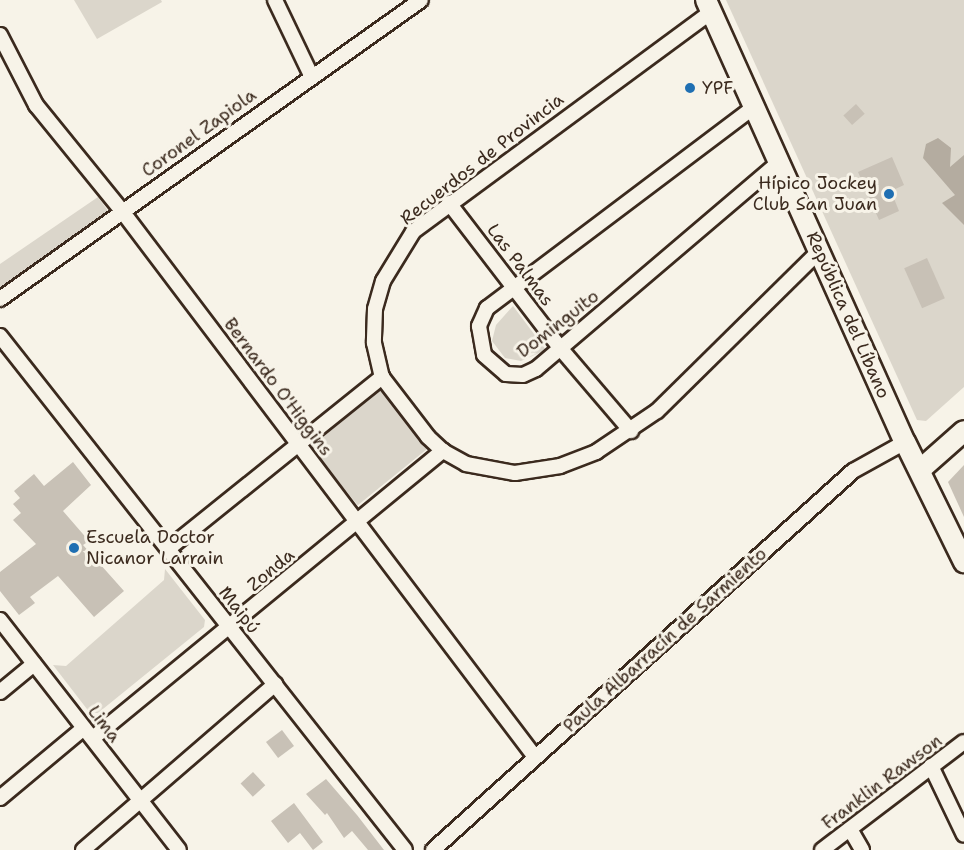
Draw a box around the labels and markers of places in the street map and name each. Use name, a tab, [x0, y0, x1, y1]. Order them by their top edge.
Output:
place label: YPF	[702, 77, 733, 99]
marker: YPF	[683, 81, 697, 95]
place label: Hípico Jockey Club San Juan	[753, 173, 877, 216]
marker: Hípico Jockey Club San Juan	[882, 187, 896, 201]
place label: Escuela Doctor Nicanor Larrain	[86, 527, 224, 570]
marker: Escuela Doctor Nicanor Larrain	[67, 541, 81, 555]

